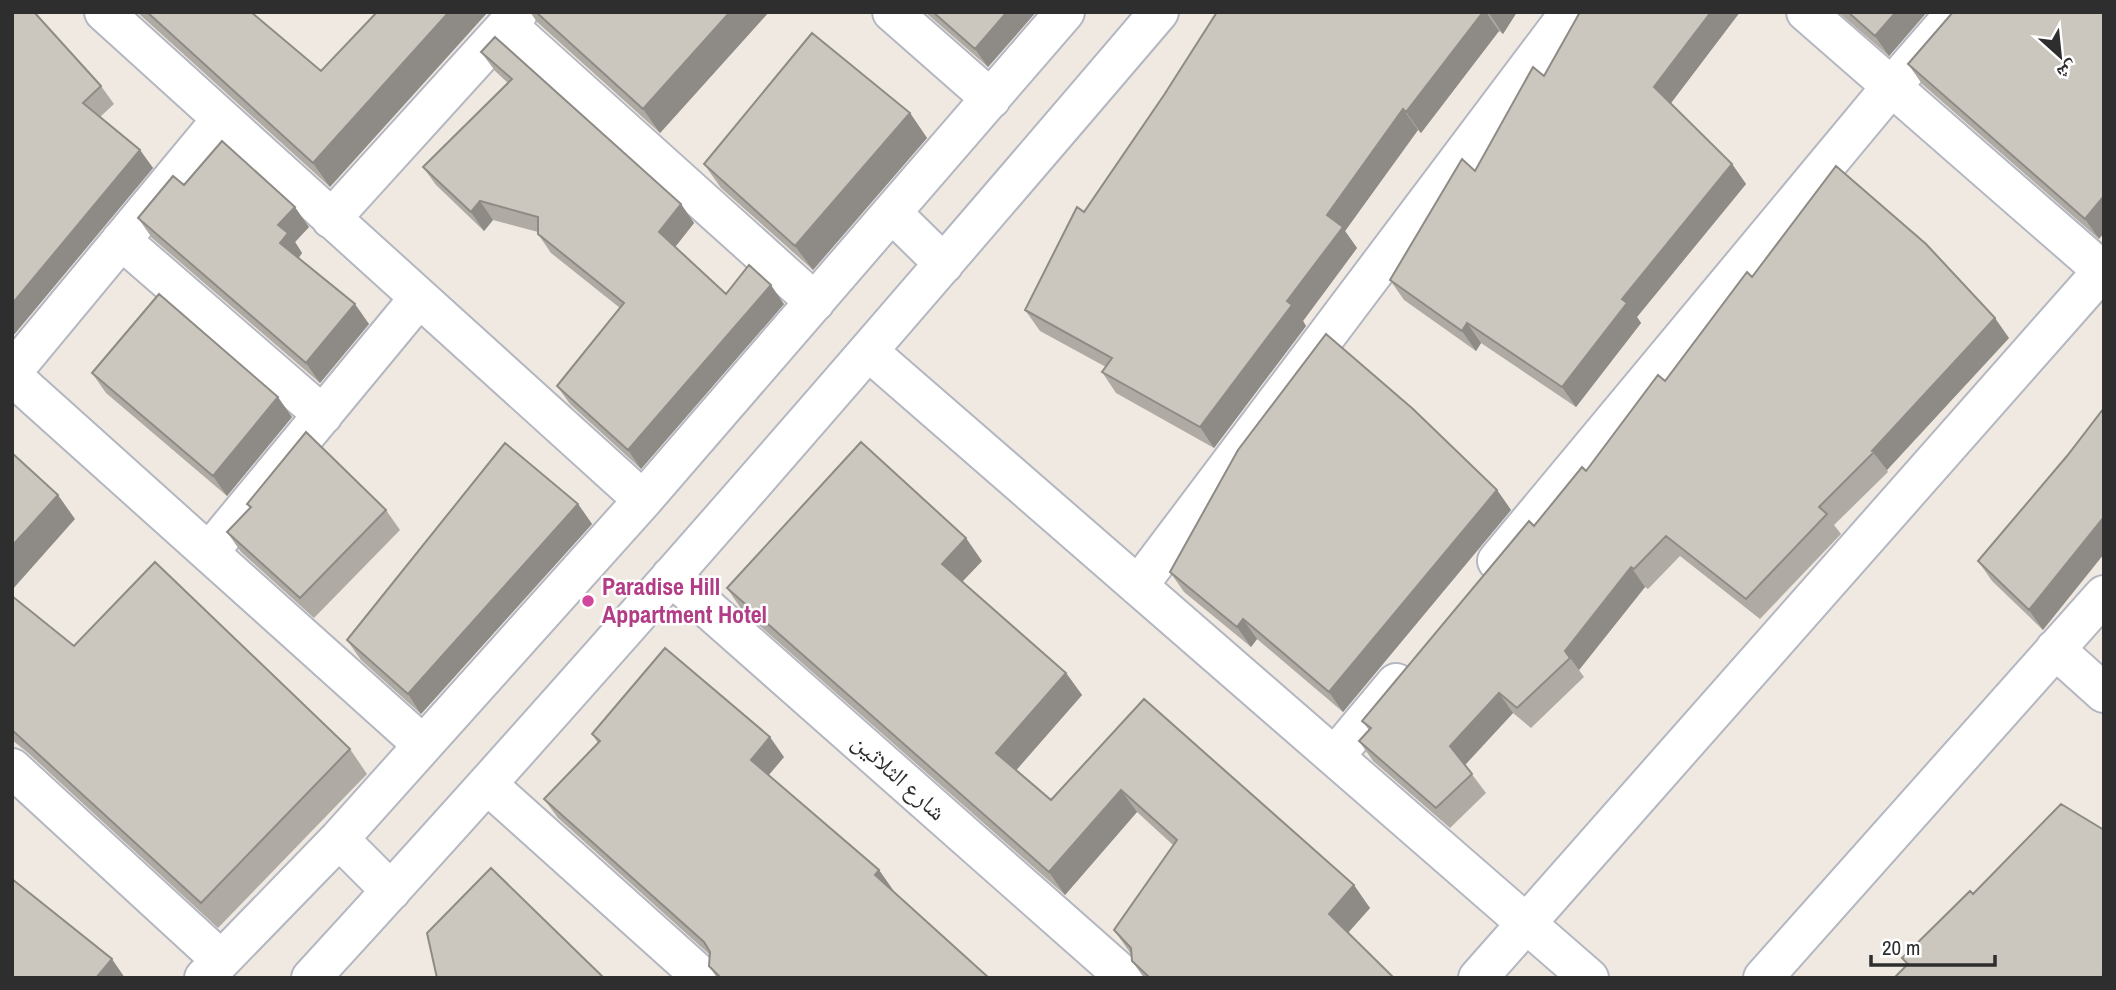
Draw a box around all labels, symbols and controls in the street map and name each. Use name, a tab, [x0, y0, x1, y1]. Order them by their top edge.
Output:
north arrow	[2025, 21, 2095, 91]
text: ش	[2053, 55, 2083, 87]
place label: Paradise Hill Appartment Hotel	[602, 570, 767, 630]
marker: Paradise Hill Appartment Hotel	[580, 593, 596, 609]
street label: شارع الثلاثين	[846, 726, 954, 827]
scale bar	[1871, 923, 1995, 967]
text: 20 m	[1882, 933, 1920, 962]

